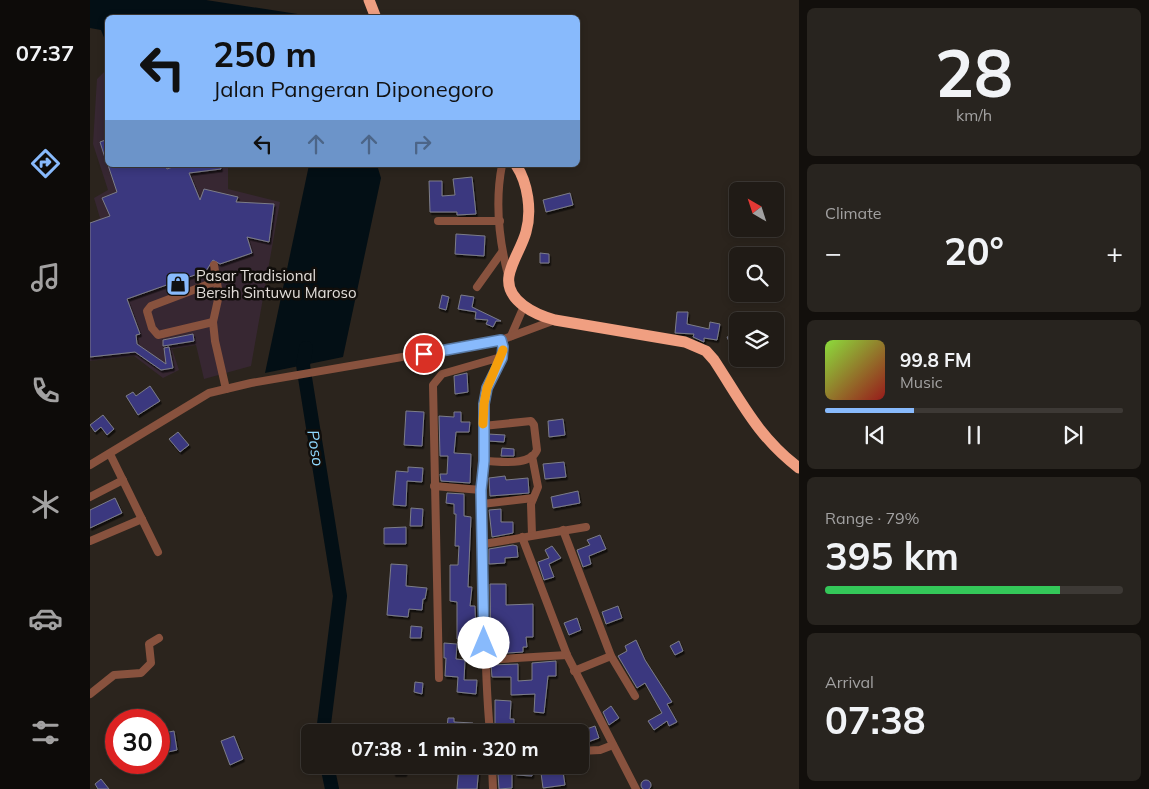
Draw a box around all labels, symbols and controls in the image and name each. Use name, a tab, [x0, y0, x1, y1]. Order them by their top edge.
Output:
text: 250 m	[213, 32, 317, 76]
text: 28	[935, 32, 1013, 113]
icon: left	[130, 35, 195, 100]
text: 07:37	[16, 39, 74, 67]
text: Jalan Pangeran Diponegoro	[213, 75, 494, 103]
text: km/h	[956, 105, 992, 125]
icon: left	[249, 130, 277, 158]
icon: ahead	[302, 130, 330, 158]
icon: ahead	[355, 130, 383, 158]
icon: right	[408, 130, 436, 158]
icon: directions	[28, 146, 63, 181]
north arrow	[729, 182, 784, 238]
map controls	[729, 182, 784, 367]
text: Climate	[825, 203, 881, 223]
text: 20°	[944, 227, 1004, 275]
text: −	[825, 235, 842, 270]
text: +	[1106, 235, 1123, 270]
button: search	[729, 247, 784, 302]
icon: music	[28, 260, 63, 295]
place label: Pasar Tradisional Bersih Sintuwu Maroso	[196, 266, 356, 302]
shop icon: Pasar Tradisional Bersih Sintuwu Maroso	[165, 271, 191, 297]
button: layers	[729, 312, 784, 367]
pin	[403, 333, 445, 375]
icon: arrive	[410, 340, 438, 368]
text: 99.8 FM	[900, 348, 972, 372]
text: Music	[900, 372, 943, 392]
icon: phone	[28, 373, 63, 408]
icon: previous	[861, 421, 889, 449]
icon: pause	[960, 421, 988, 449]
icon: next	[1059, 421, 1087, 449]
water label: Poso	[303, 429, 329, 467]
icon: climate	[28, 487, 63, 522]
text: Range · 79%	[825, 508, 920, 528]
text: 395 km	[825, 532, 959, 580]
icon: car	[28, 601, 63, 636]
position arrow	[457, 616, 509, 668]
text: Arrival	[825, 672, 874, 692]
text: 07:38	[825, 696, 926, 744]
speed limit sign: 30	[105, 709, 170, 774]
icon: filters	[28, 715, 63, 750]
text: 07:38 · 1 min · 320 m	[351, 737, 539, 761]

